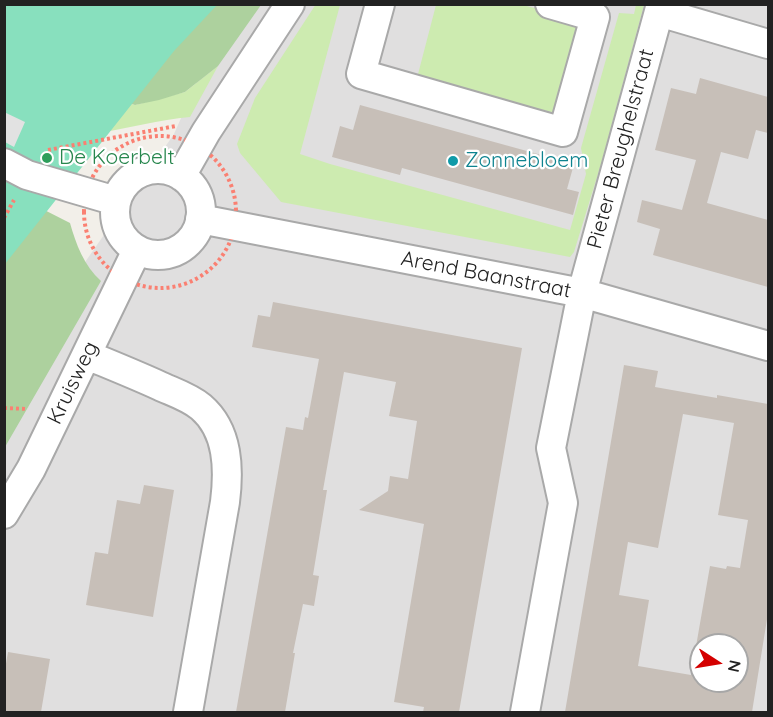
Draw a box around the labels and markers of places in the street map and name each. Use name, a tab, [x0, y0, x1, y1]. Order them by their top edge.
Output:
place label: De Koerbelt	[59, 145, 175, 171]
place label: Zonnebloem	[465, 148, 588, 174]
marker: De Koerbelt	[40, 151, 54, 165]
marker: Zonnebloem	[446, 154, 460, 168]

